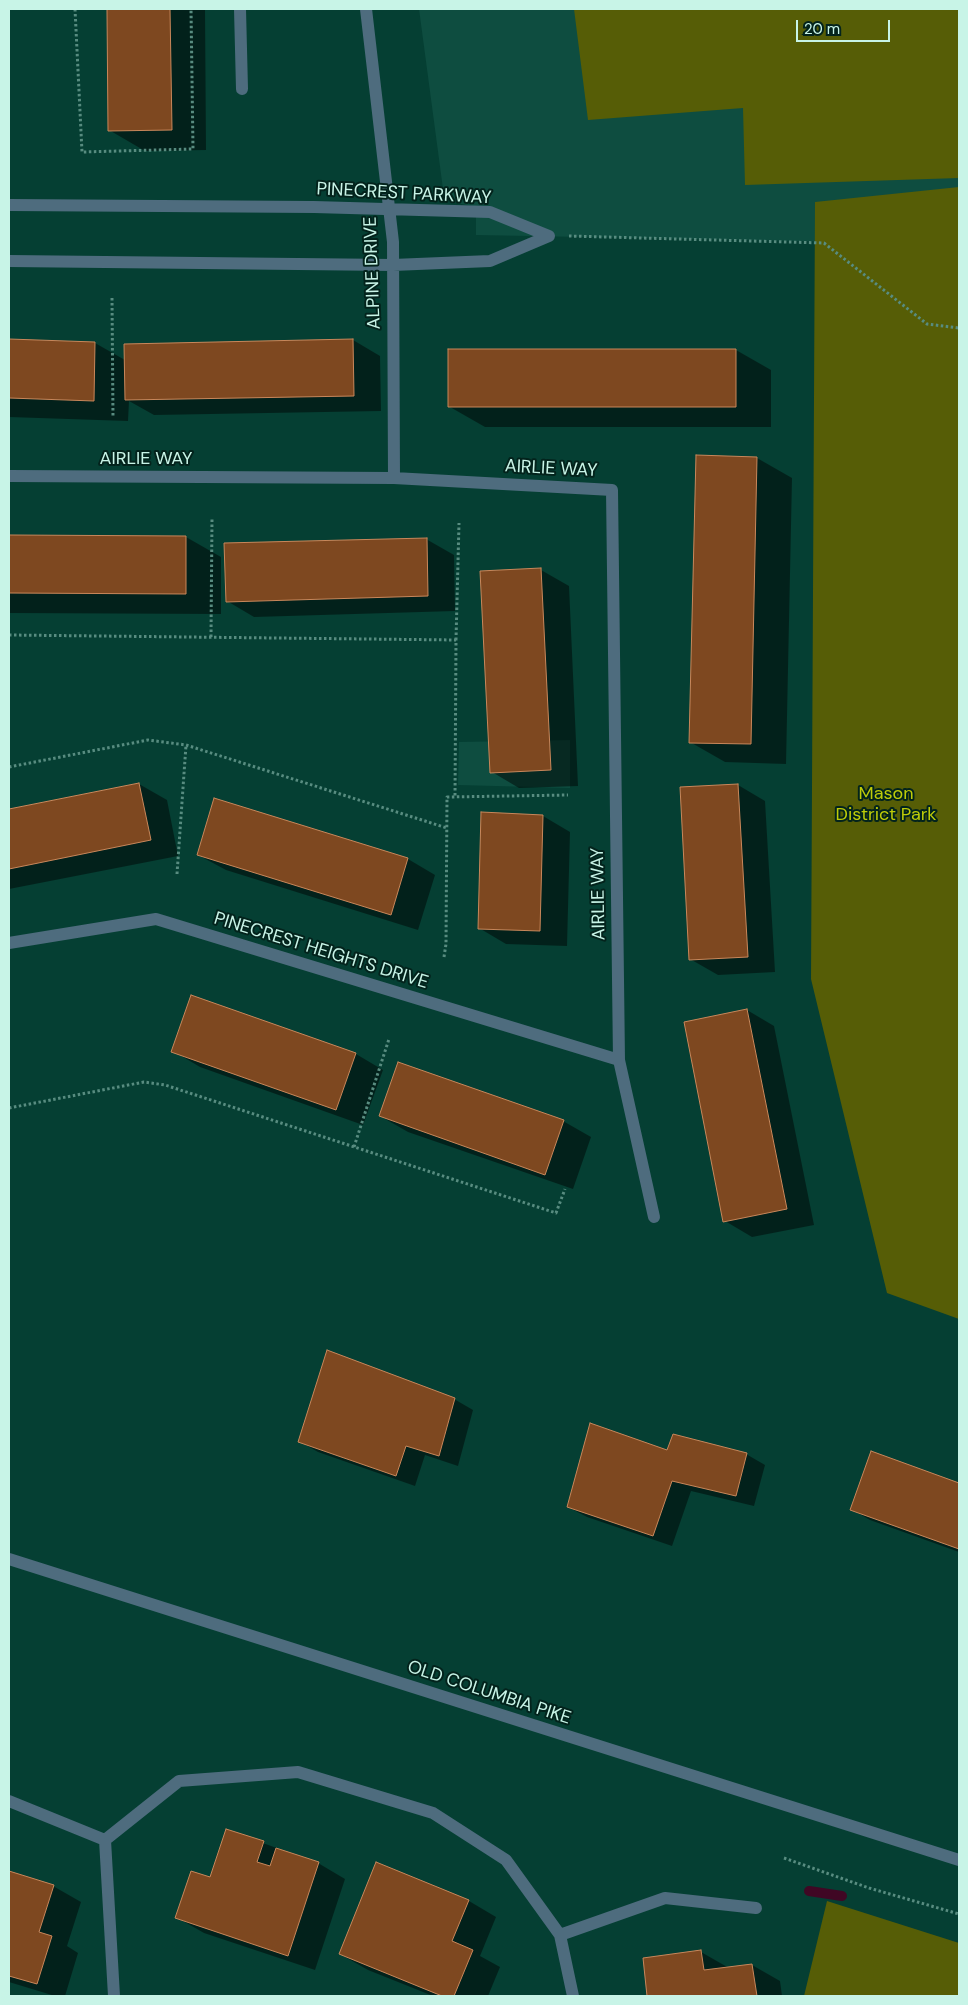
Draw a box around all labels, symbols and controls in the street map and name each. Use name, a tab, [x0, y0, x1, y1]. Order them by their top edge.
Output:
scale bar	[798, 10, 892, 42]
text: 20 m	[804, 19, 840, 39]
street label: PINECREST PARKWAY	[316, 179, 492, 209]
street label: ALPINE DRIVE	[360, 216, 386, 330]
street label: AIRLIE WAY	[100, 448, 192, 470]
street label: AIRLIE WAY	[504, 456, 598, 482]
park label: Mason District Park	[836, 783, 936, 826]
street label: AIRLIE WAY	[587, 847, 611, 941]
street label: PINECREST HEIGHTS DRIVE	[211, 908, 431, 994]
street label: OLD COLUMBIA PIKE	[405, 1656, 573, 1730]

